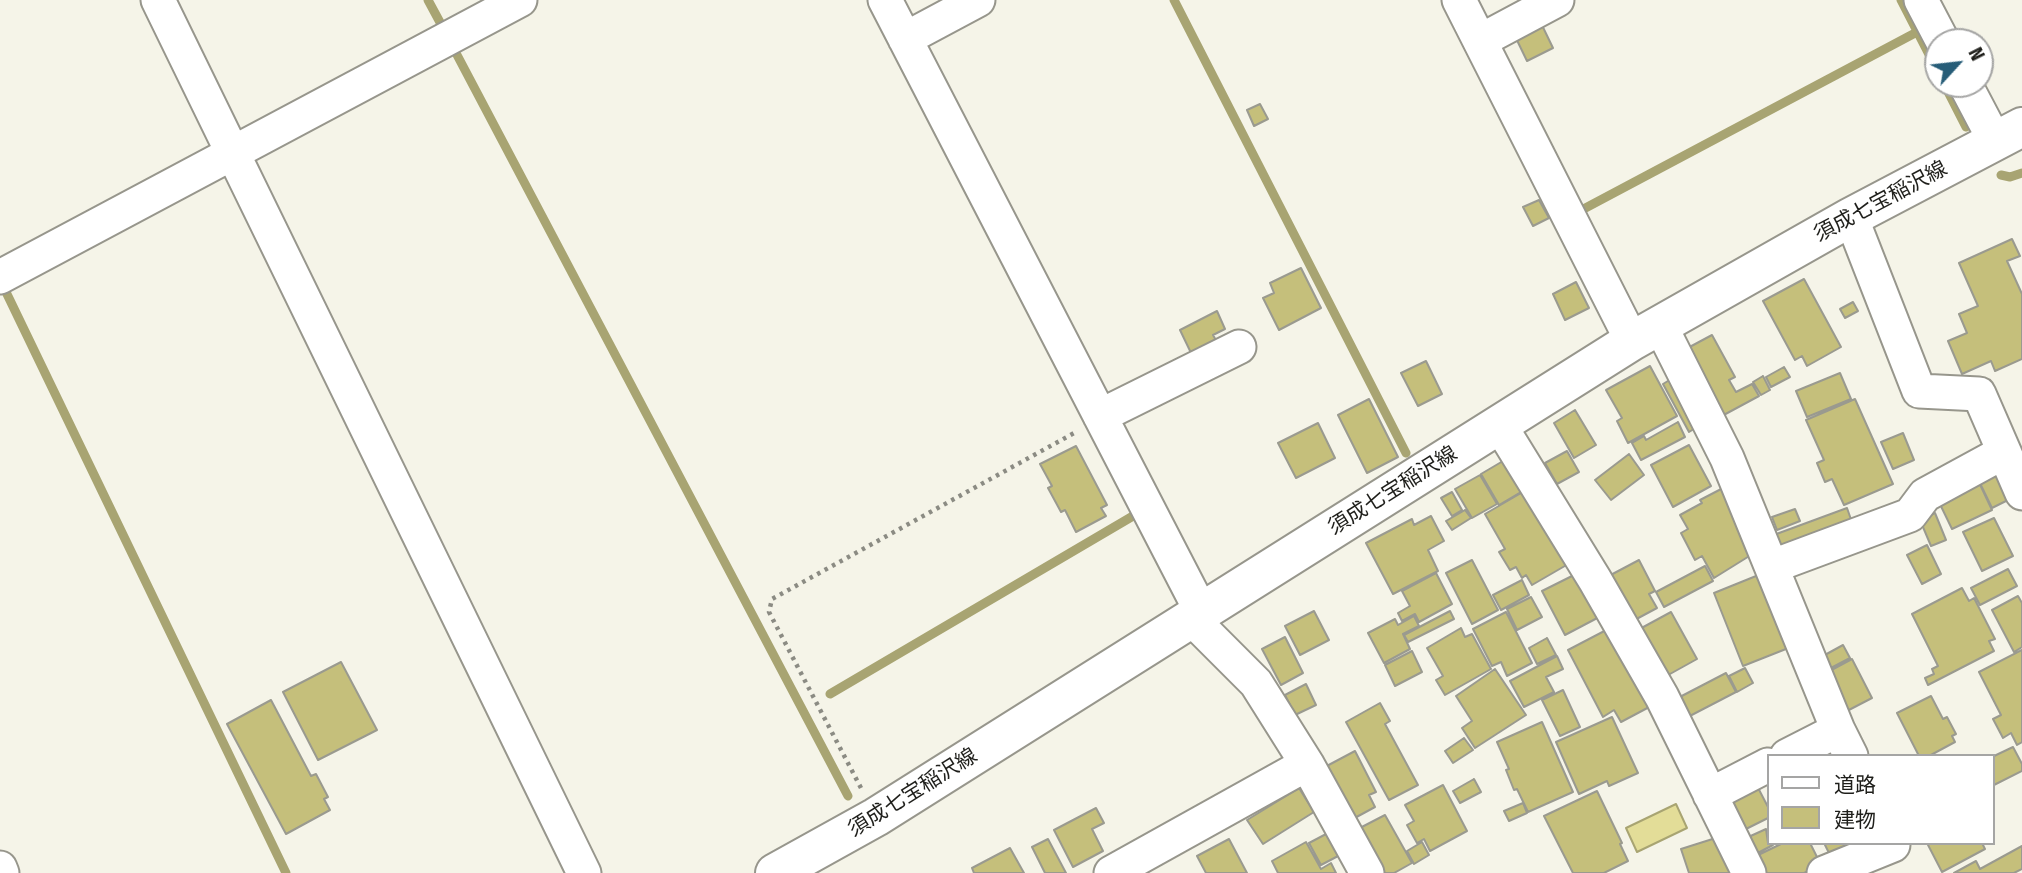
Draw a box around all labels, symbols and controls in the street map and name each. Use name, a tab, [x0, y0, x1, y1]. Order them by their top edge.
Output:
north arrow	[1924, 28, 1994, 98]
text: N	[1964, 44, 1989, 64]
street label: 須成七宝稲沢線	[1810, 156, 1952, 248]
street label: 須成七宝稲沢線	[1324, 441, 1462, 541]
street label: 須成七宝稲沢線	[844, 743, 982, 843]
legend	[1766, 754, 1994, 845]
text: 道路	[1834, 772, 1876, 798]
text: 建物	[1834, 807, 1876, 833]

